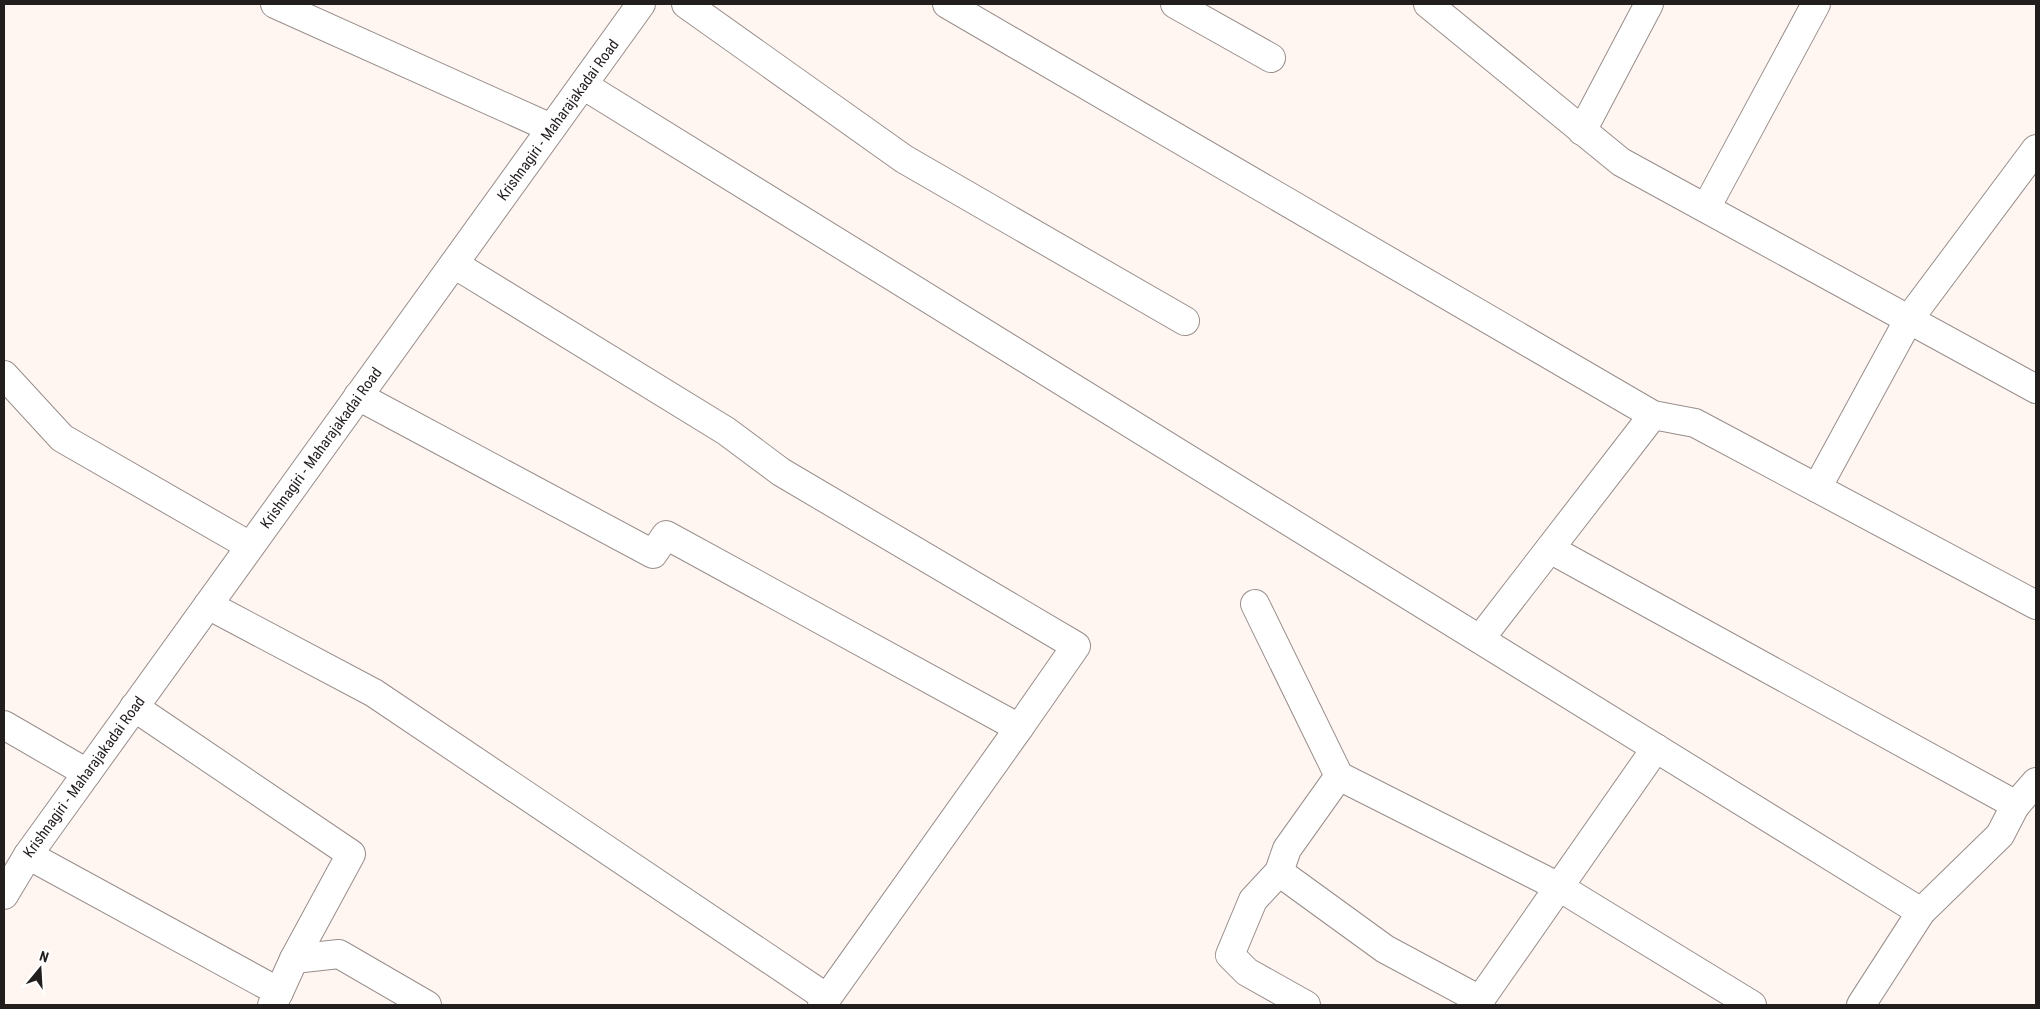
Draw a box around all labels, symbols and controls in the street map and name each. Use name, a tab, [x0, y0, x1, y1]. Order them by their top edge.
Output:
street label: Krishnagiri - Maharajakadai Road	[493, 36, 623, 204]
street label: Krishnagiri - Maharajakadai Road	[256, 364, 386, 532]
street label: Krishnagiri - Maharajakadai Road	[19, 693, 149, 861]
north arrow	[15, 944, 65, 994]
text: N	[37, 948, 51, 966]

